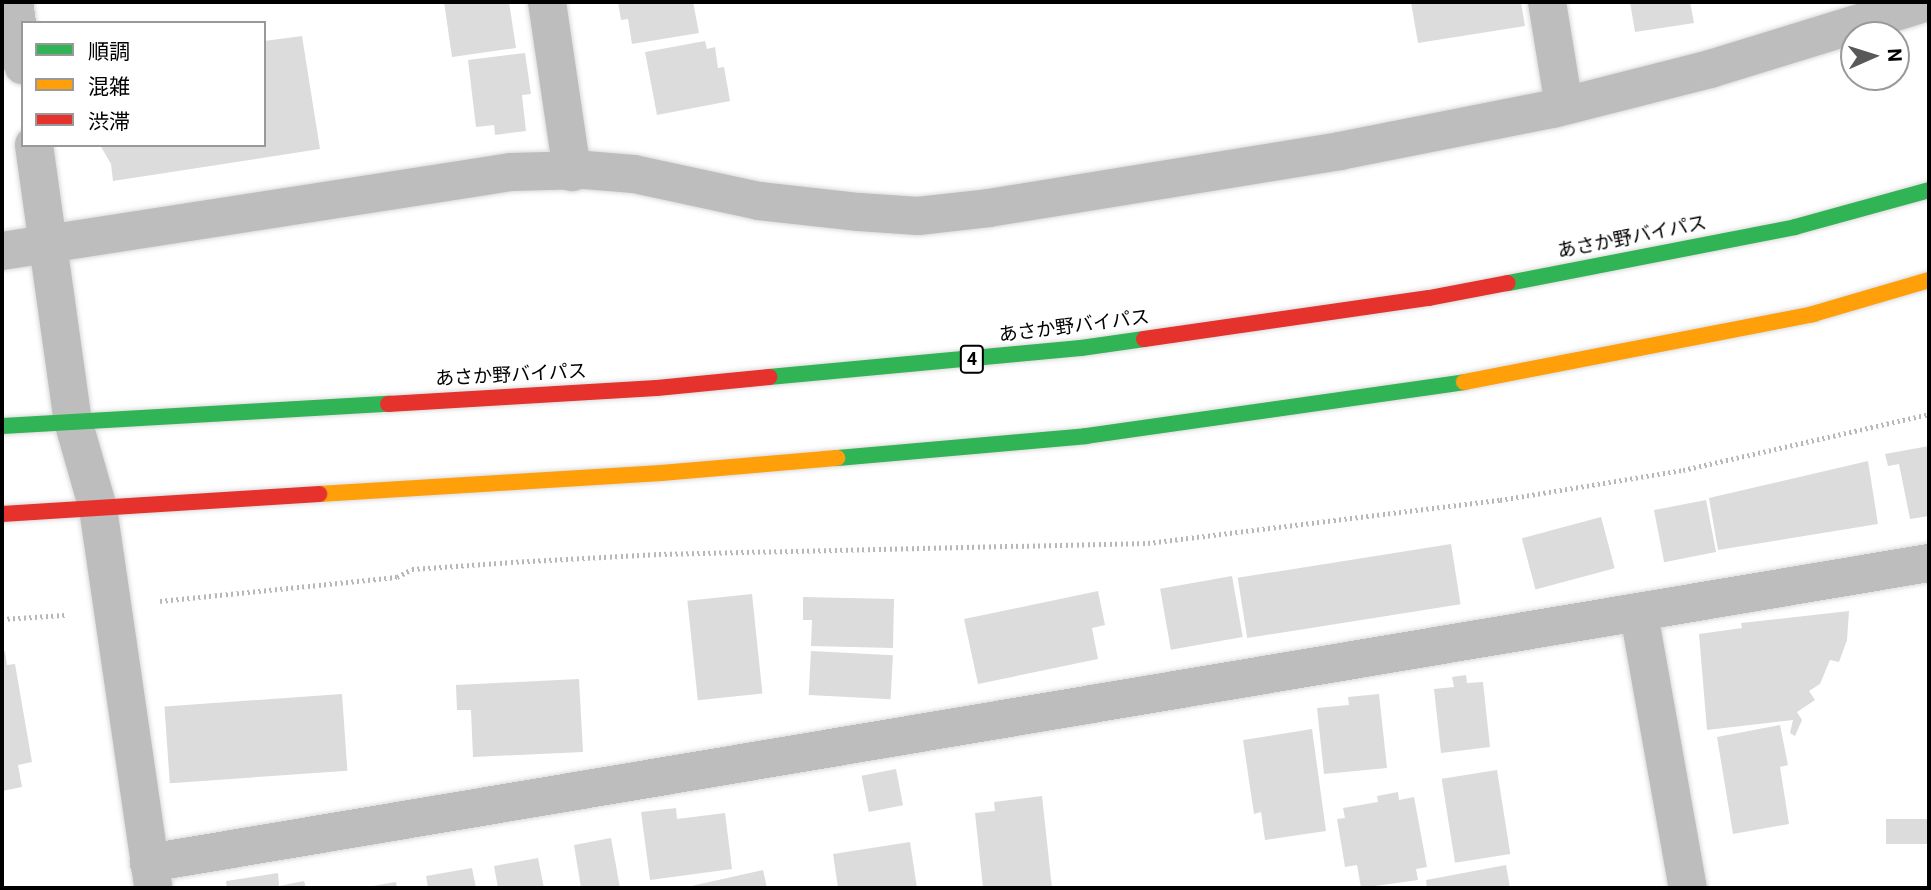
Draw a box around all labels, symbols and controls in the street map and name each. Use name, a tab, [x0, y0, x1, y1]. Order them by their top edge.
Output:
legend	[21, 21, 266, 147]
north arrow	[1840, 21, 1910, 91]
text: 順調	[88, 40, 130, 64]
text: N	[1883, 48, 1906, 62]
text: 混雑	[88, 75, 130, 99]
text: 渋滞	[88, 110, 130, 134]
street label: あさか野バイパス	[1555, 211, 1709, 263]
street label: あさか野バイパス	[997, 305, 1151, 347]
road number: 4	[960, 344, 984, 374]
street label: あさか野バイパス	[435, 360, 587, 390]

